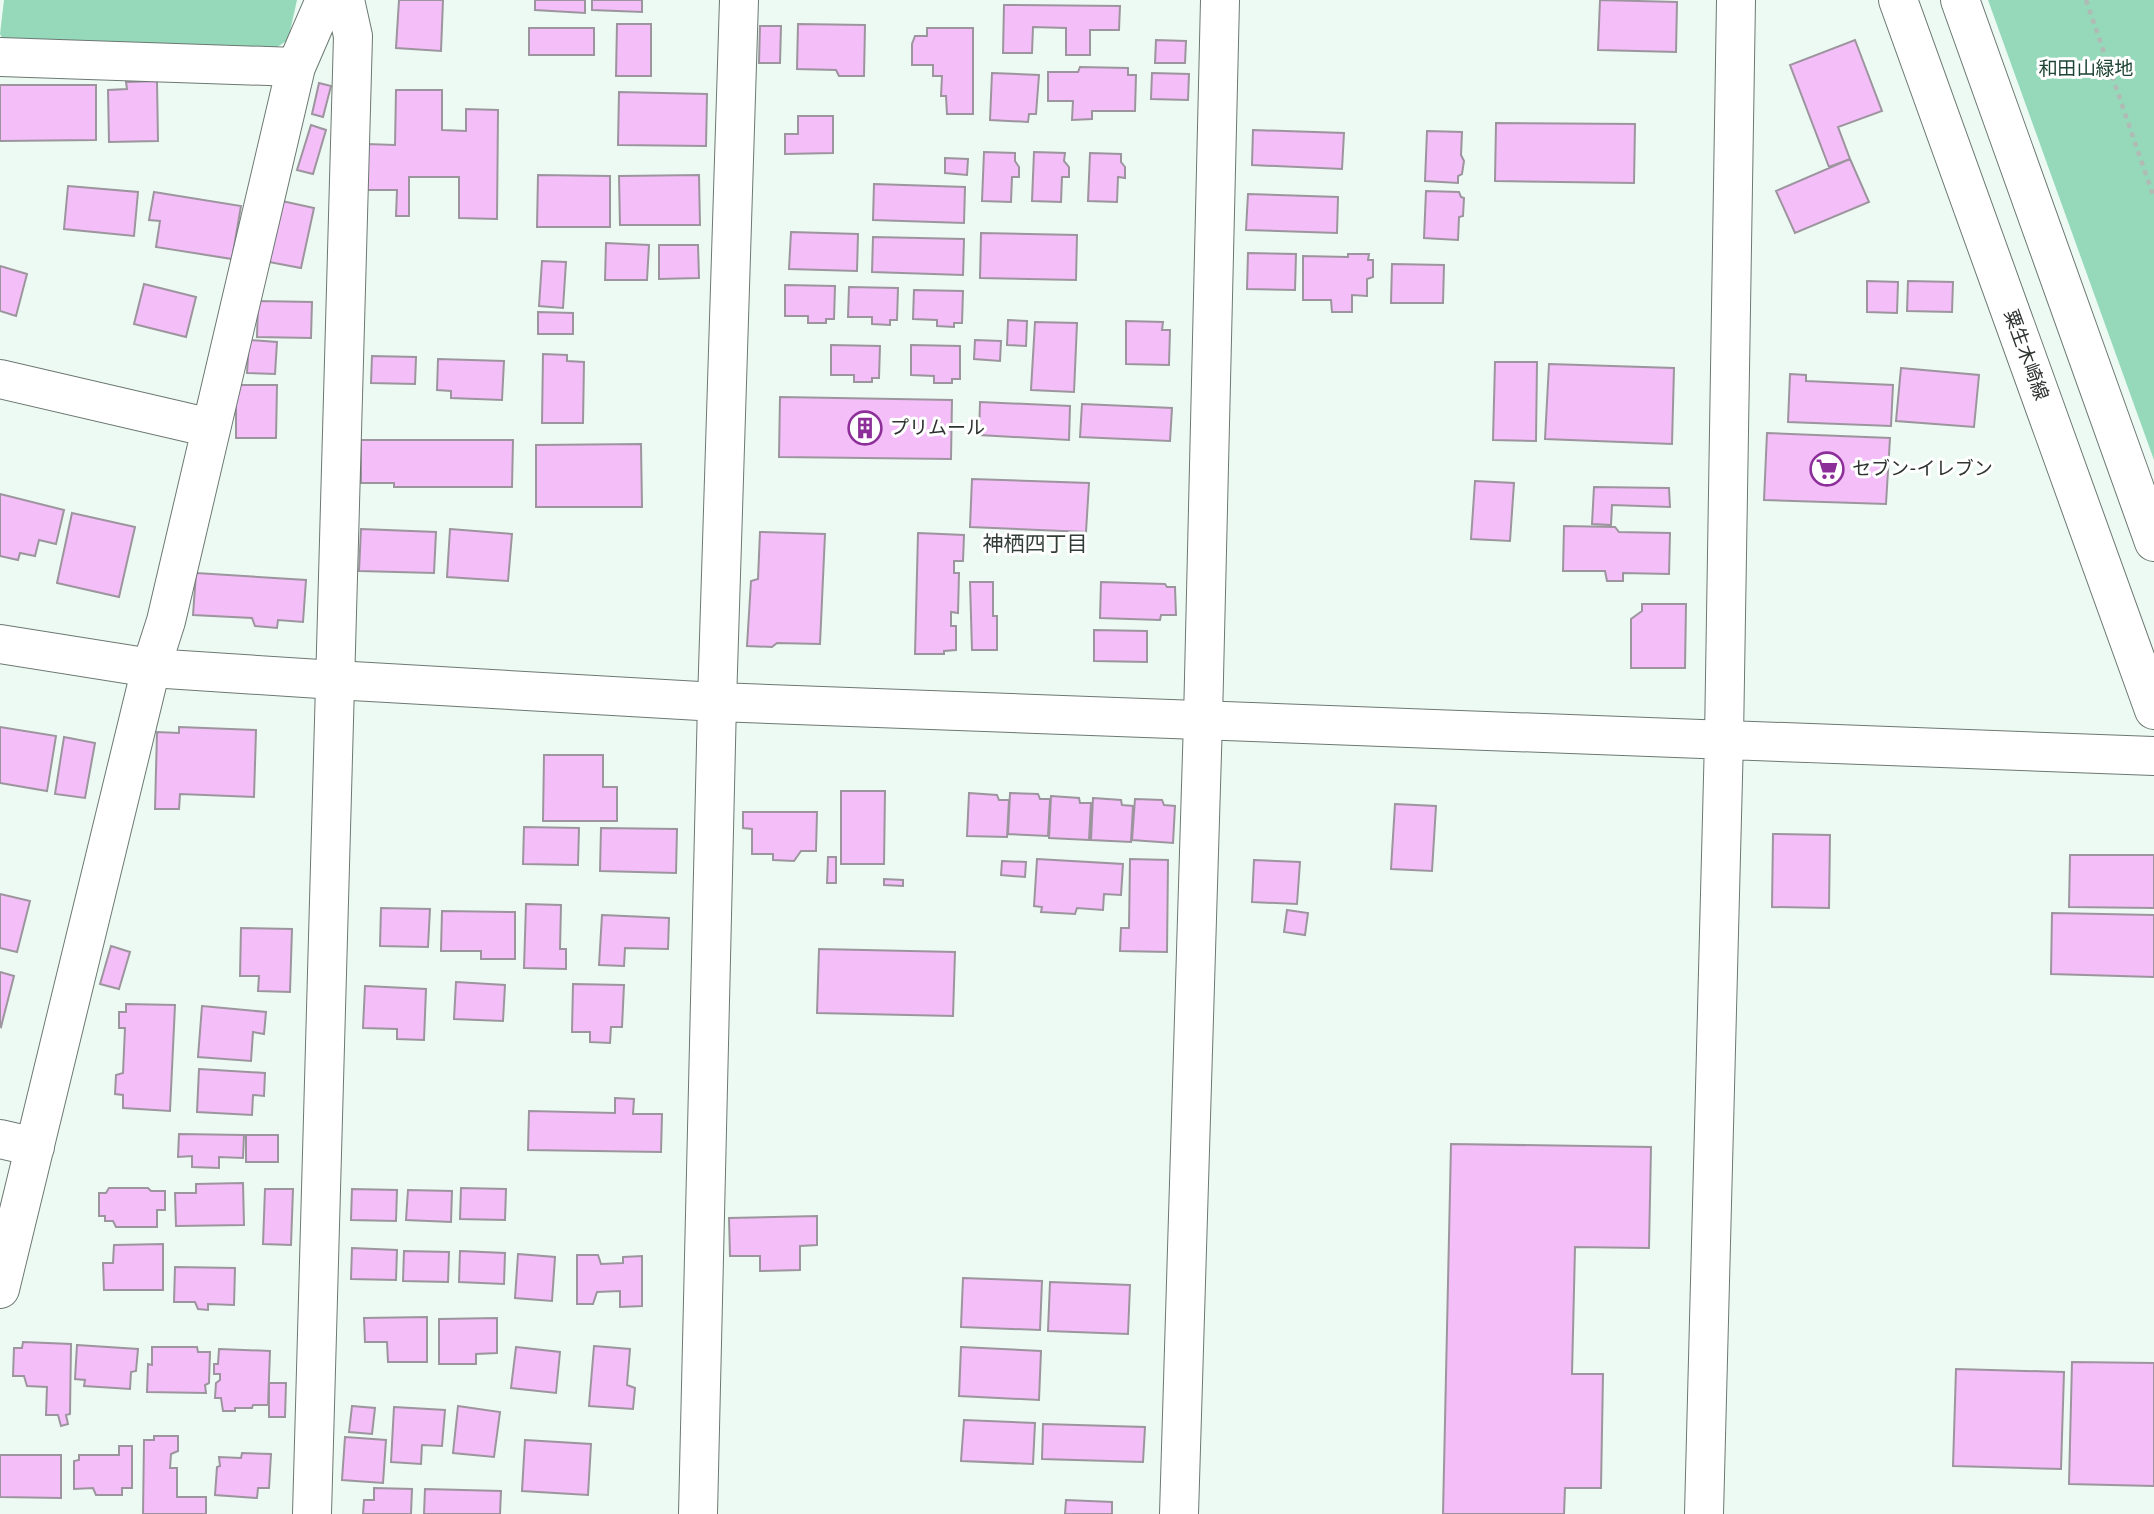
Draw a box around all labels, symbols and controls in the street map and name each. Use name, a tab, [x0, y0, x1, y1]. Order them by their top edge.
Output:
park label: 和田山緑地	[2038, 58, 2134, 80]
street label: 粟生木崎線	[1999, 307, 2053, 403]
building icon: プリムール	[846, 409, 884, 447]
place label: プリムール	[890, 417, 985, 439]
supermarket icon: セブン-イレブン	[1808, 450, 1846, 488]
place label: セブン-イレブン	[1852, 458, 1993, 480]
district label: 神栖四丁目	[983, 532, 1088, 557]

